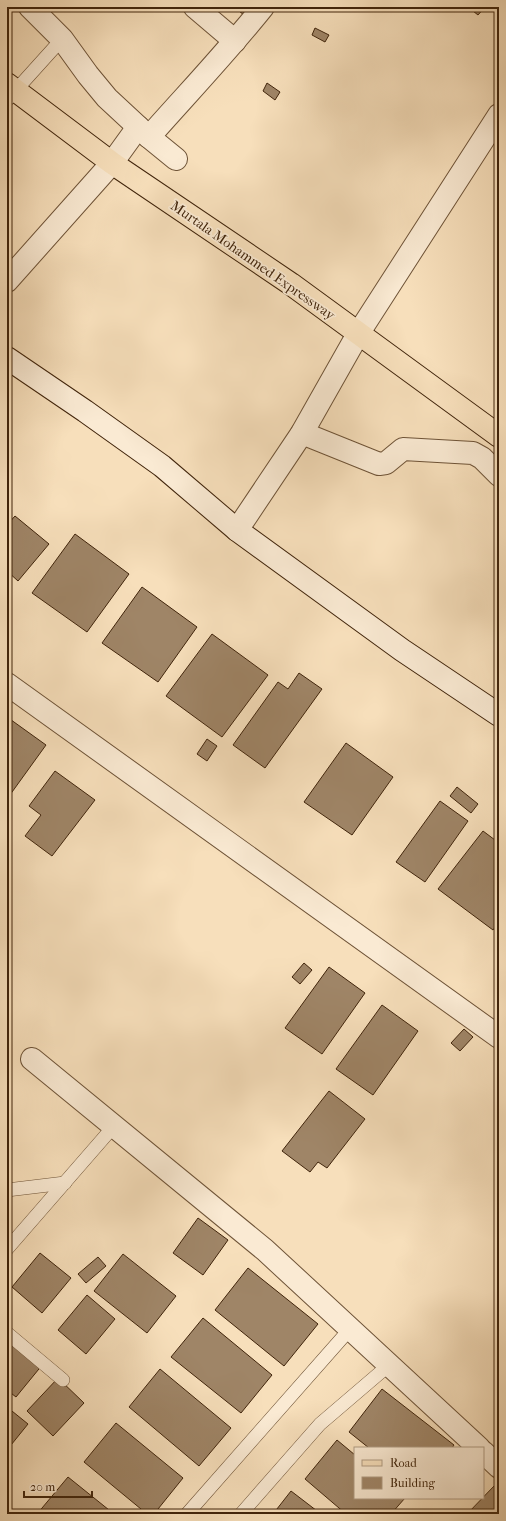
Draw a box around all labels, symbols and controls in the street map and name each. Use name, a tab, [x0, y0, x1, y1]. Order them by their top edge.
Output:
street label: Murtala Mohammed Expressway	[167, 197, 339, 324]
legend	[354, 1447, 484, 1499]
text: Road	[390, 1456, 417, 1470]
scale bar	[24, 1473, 92, 1499]
text: Building	[390, 1476, 435, 1490]
text: 20 m	[30, 1480, 55, 1494]

